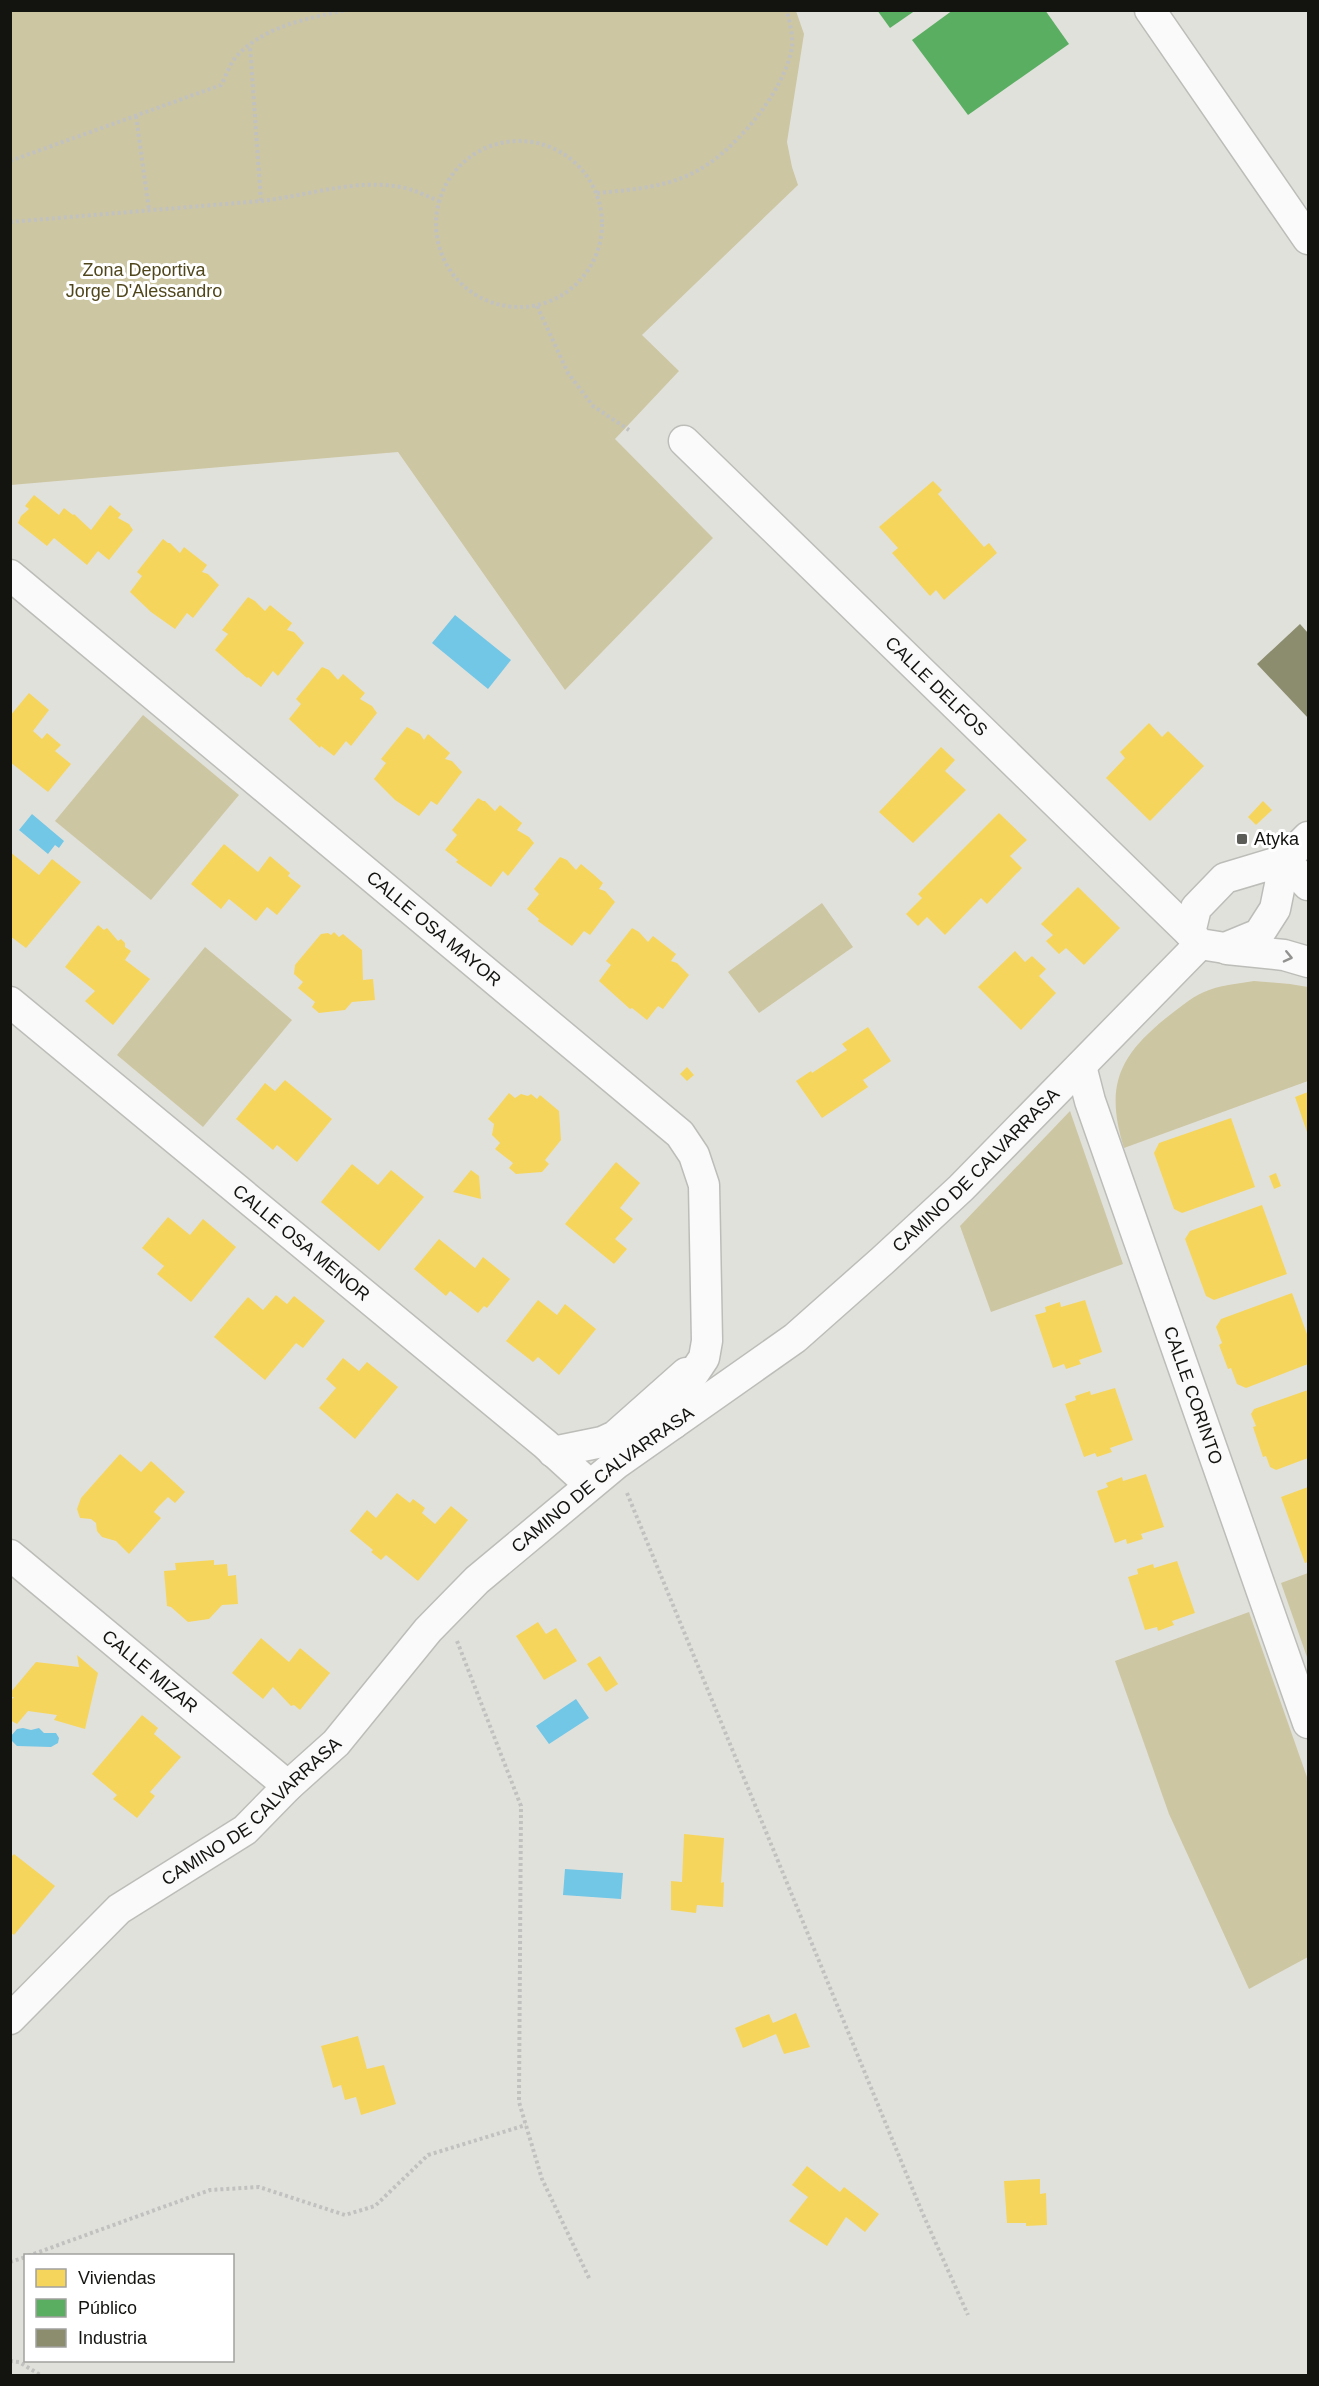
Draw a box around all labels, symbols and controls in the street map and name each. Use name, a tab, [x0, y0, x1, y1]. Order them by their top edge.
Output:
park label: Zona Deportiva Jorge D'Alessandro	[66, 260, 222, 301]
street label: CALLE DELFOS	[881, 632, 991, 740]
place label: Atyka	[1254, 829, 1300, 849]
marker: Atyka	[1235, 832, 1249, 846]
street label: CALLE OSA MAYOR	[363, 867, 505, 990]
one-way arrow	[1282, 949, 1292, 962]
street label: CAMINO DE CALVARRASA	[888, 1084, 1063, 1256]
street label: CALLE OSA MENOR	[229, 1181, 374, 1305]
street label: CALLE CORINTO	[1160, 1324, 1227, 1467]
street label: CAMINO DE CALVARRASA	[507, 1403, 697, 1557]
street label: CALLE MIZAR	[98, 1626, 202, 1717]
street label: CAMINO DE CALVARRASA	[158, 1733, 345, 1890]
legend	[24, 2254, 234, 2362]
text: Viviendas	[78, 2268, 156, 2288]
text: Público	[78, 2298, 137, 2318]
text: Industria	[78, 2328, 148, 2348]

